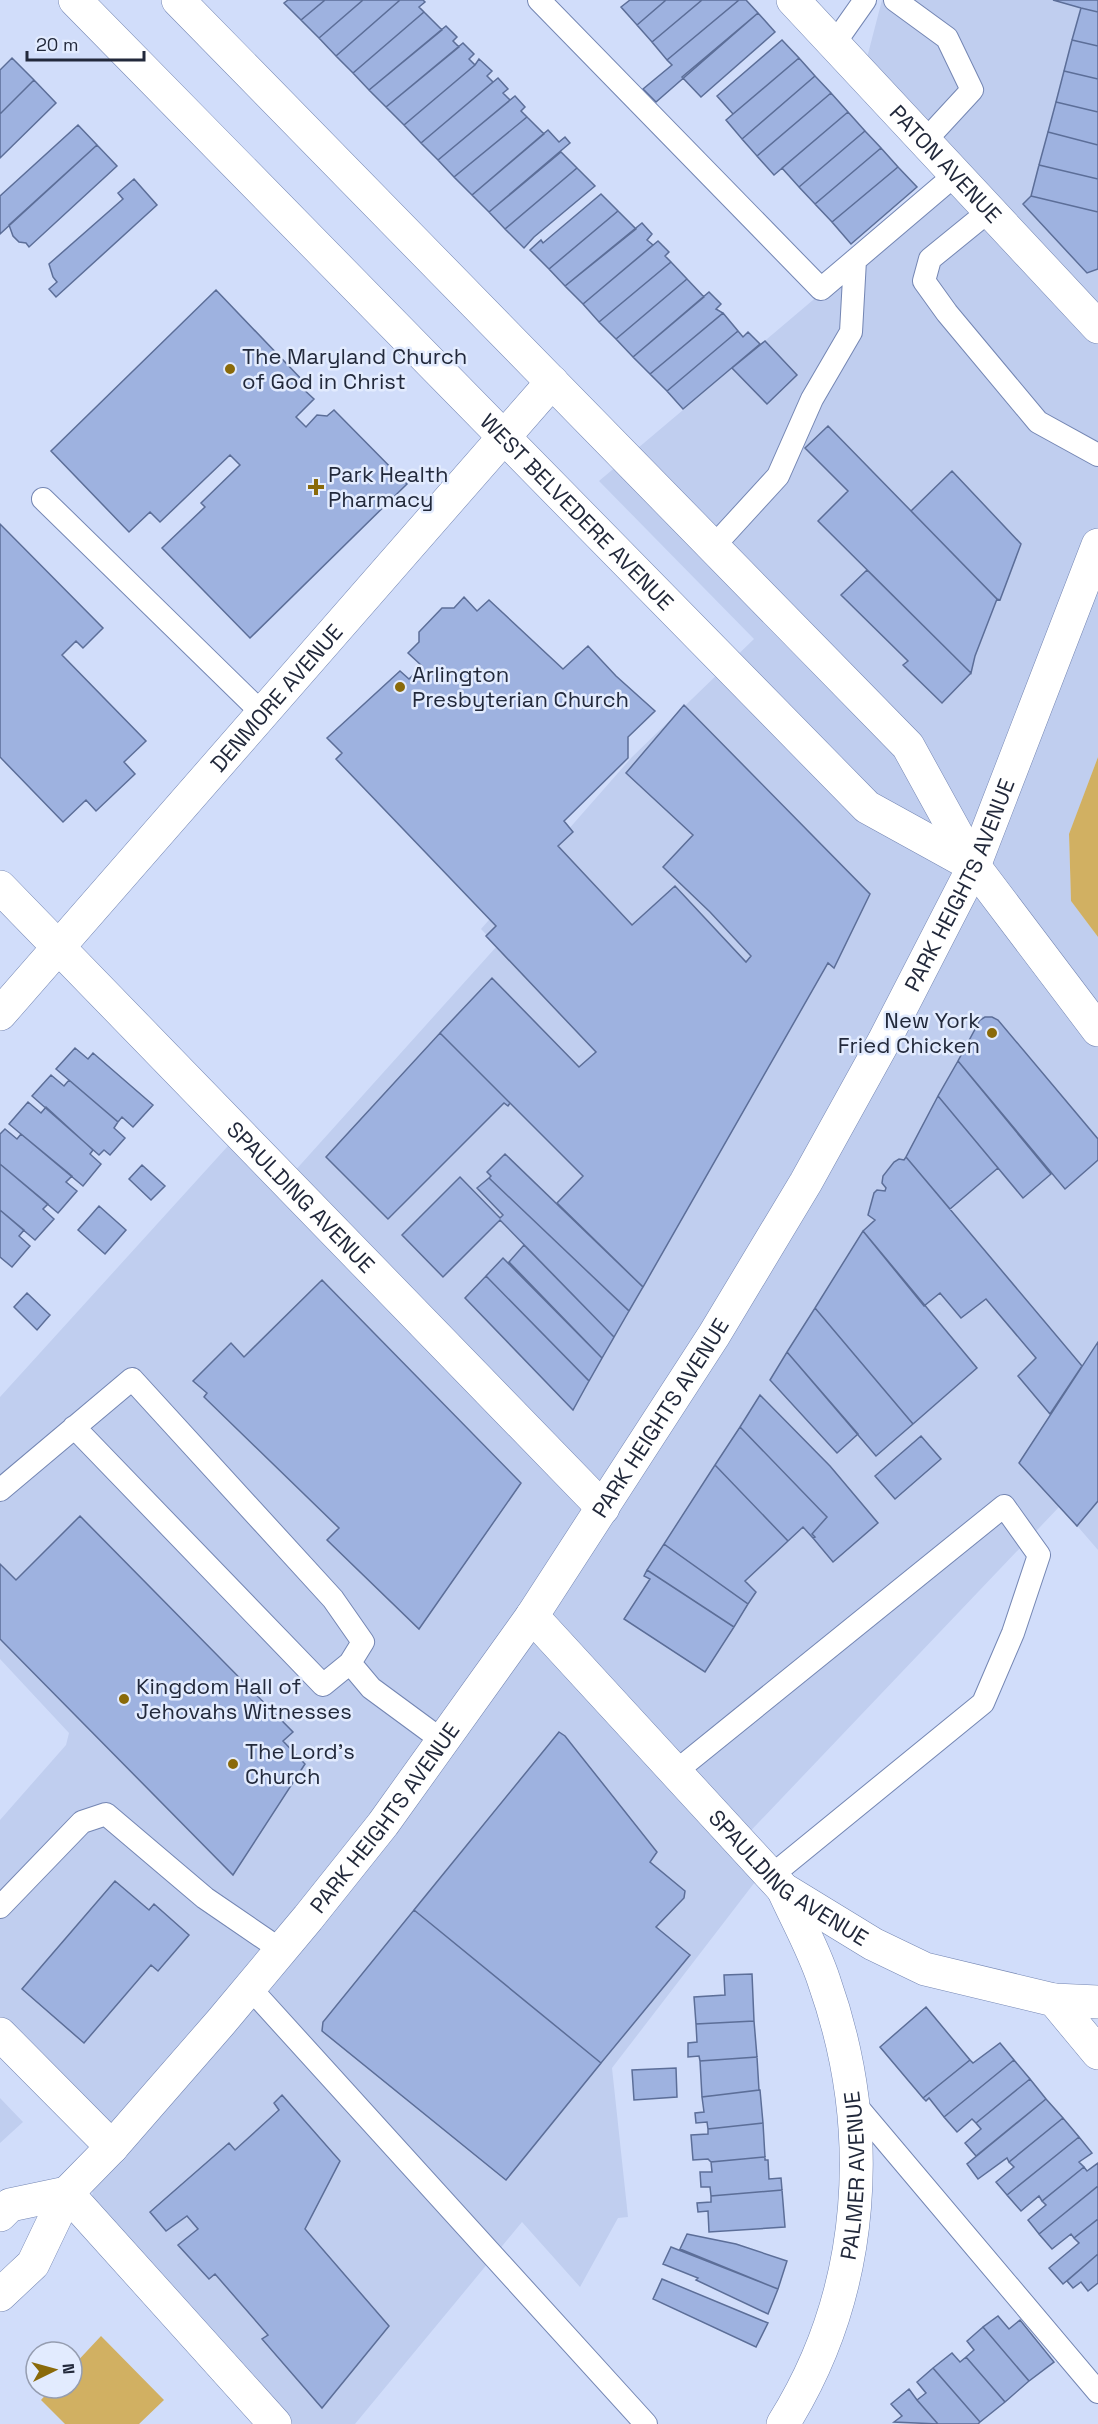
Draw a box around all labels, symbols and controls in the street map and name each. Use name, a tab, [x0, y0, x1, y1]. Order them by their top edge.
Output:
scale bar	[27, 24, 144, 62]
text: 20 m	[36, 33, 79, 56]
street label: PATON AVENUE	[884, 99, 1008, 229]
place label: The Maryland Church of God in Christ	[242, 342, 467, 395]
marker: The Maryland Church of God in Christ	[223, 362, 237, 376]
street label: WEST BELVEDERE AVENUE	[474, 407, 680, 616]
place label: Park Health Pharmacy	[328, 460, 449, 513]
marker: Park Health Pharmacy	[309, 480, 323, 494]
street label: DENMORE AVENUE	[204, 618, 348, 777]
place label: Arlington Presbyterian Church	[412, 660, 629, 713]
marker: Arlington Presbyterian Church	[393, 680, 407, 694]
street label: PARK HEIGHTS AVENUE	[898, 774, 1020, 996]
place label: New York Fried Chicken	[838, 1006, 980, 1059]
marker: New York Fried Chicken	[985, 1026, 999, 1040]
street label: SPAULDING AVENUE	[221, 1115, 381, 1279]
street label: PARK HEIGHTS AVENUE	[586, 1313, 735, 1523]
place label: Kingdom Hall of Jehovahs Witnesses	[136, 1672, 352, 1725]
marker: Kingdom Hall of Jehovahs Witnesses	[117, 1692, 131, 1706]
street label: PARK HEIGHTS AVENUE	[303, 1717, 465, 1919]
place label: The Lord's Church	[245, 1737, 355, 1790]
marker: The Lord's Church	[226, 1757, 240, 1771]
street label: SPAULDING AVENUE	[703, 1804, 873, 1952]
street label: PALMER AVENUE	[834, 2090, 870, 2262]
north arrow	[24, 2340, 84, 2400]
text: N	[58, 2362, 79, 2375]

